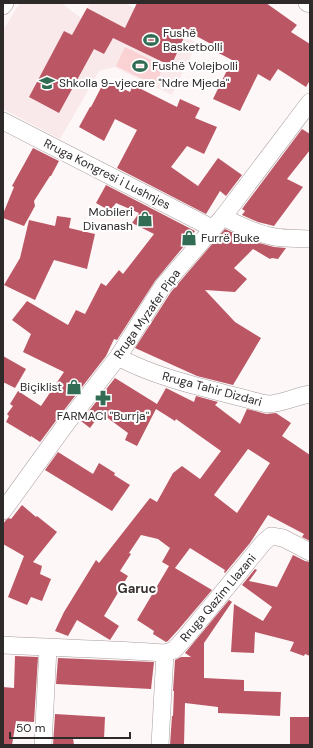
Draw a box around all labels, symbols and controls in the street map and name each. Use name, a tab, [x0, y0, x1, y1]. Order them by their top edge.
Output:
place label: Fushë Basketbolli	[163, 25, 223, 55]
sports icon: Fushë Basketbolli	[142, 31, 160, 49]
sports icon: Fushë Volejbolli	[131, 57, 149, 75]
place label: Fushë Volejbolli	[152, 58, 238, 74]
school or university icon: Shkolla 9-vjecare "Ndre Mjeda"	[38, 74, 56, 92]
place label: Shkolla 9-vjecare "Ndre Mjeda"	[59, 75, 230, 91]
street label: Rruga Kongresi i Lushnjes	[41, 135, 173, 213]
place label: Mobileri Divanash	[83, 204, 133, 234]
shop icon: Mobileri Divanash	[136, 210, 154, 228]
shop icon: Furrë Buke	[180, 229, 198, 247]
place label: Furrë Buke	[201, 230, 260, 246]
street label: Rruga Myzafer Pipa	[110, 266, 184, 362]
street label: Rruga Tahir Dizdari	[160, 368, 264, 410]
shop icon: Biçiklist	[65, 378, 83, 396]
place label: Biçiklist	[20, 379, 62, 395]
pharmacy icon: FARMACI "Burrja"	[94, 389, 112, 407]
place label: FARMACI "Burrja"	[57, 408, 150, 424]
street label: Rruga Qazim Llazani	[176, 551, 260, 645]
district label: Garuc	[118, 580, 157, 597]
scale bar	[10, 714, 130, 740]
text: 50 m	[16, 720, 45, 736]

